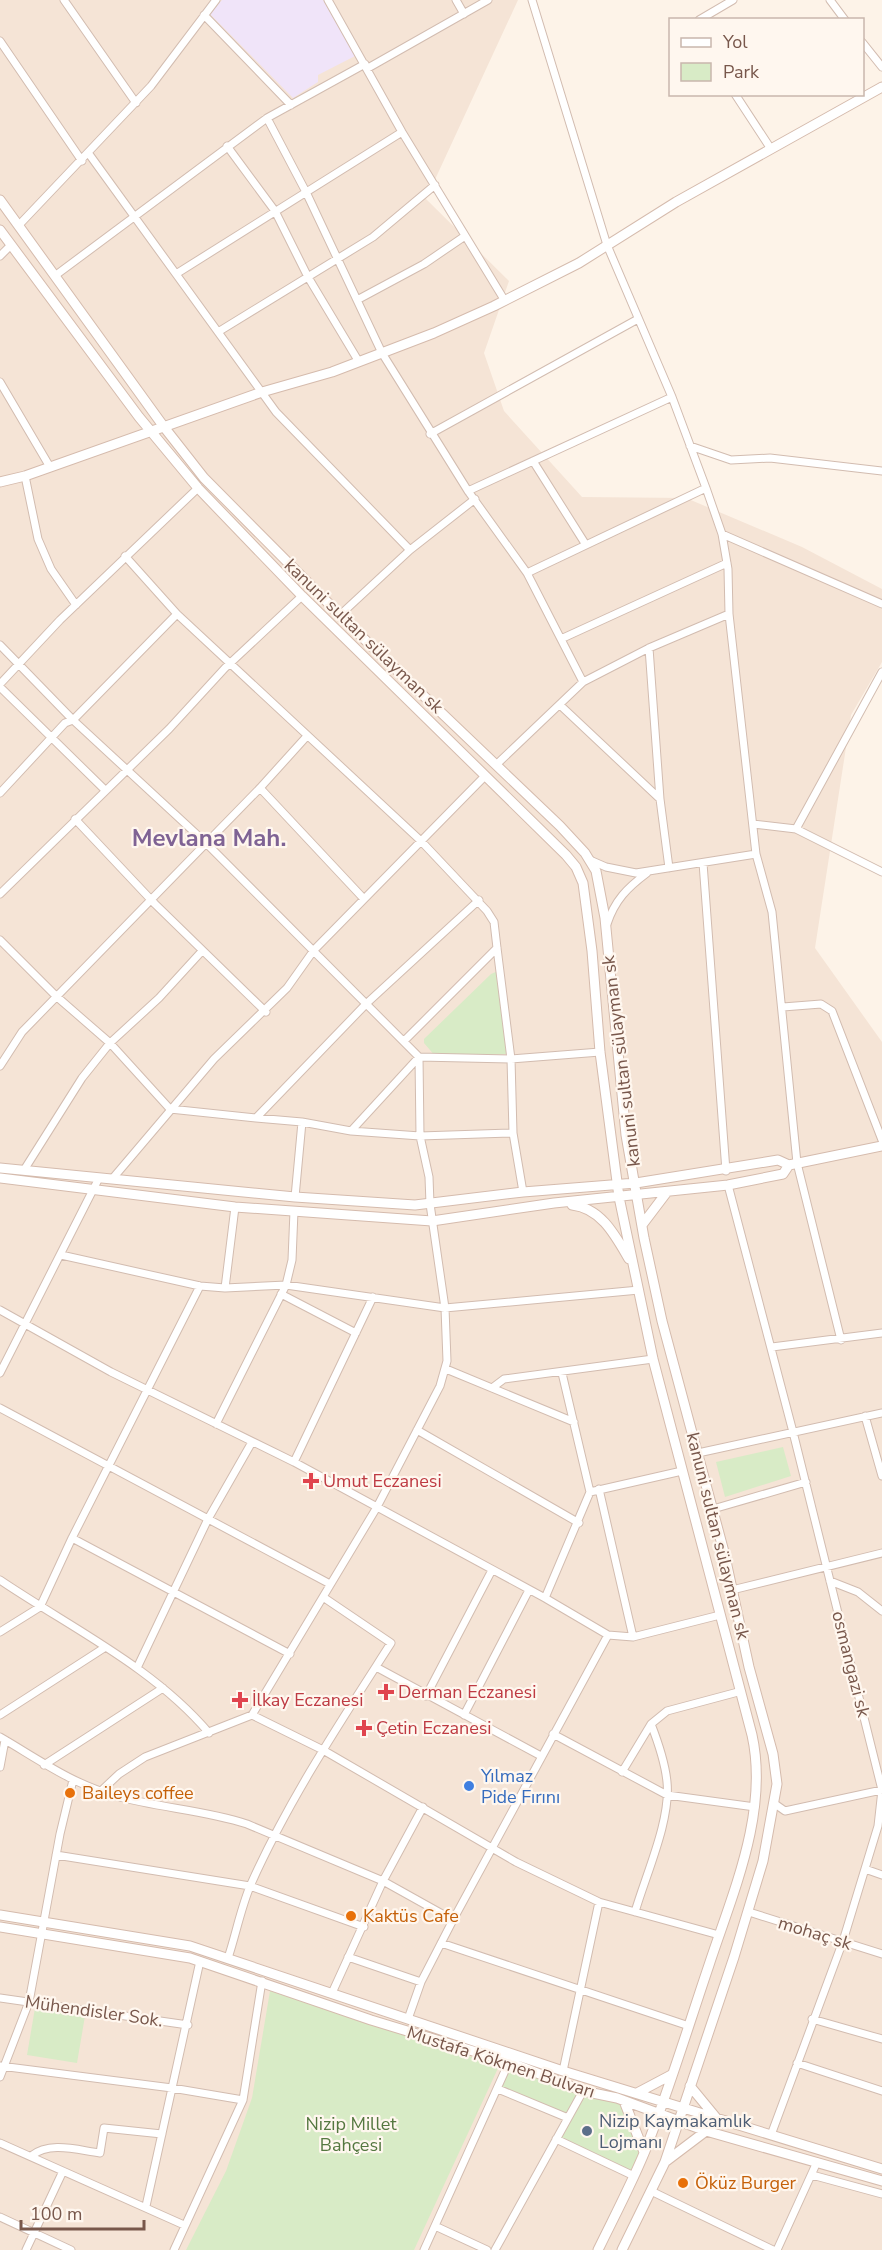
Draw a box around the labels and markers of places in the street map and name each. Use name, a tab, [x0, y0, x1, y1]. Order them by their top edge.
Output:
place label: Umut Eczanesi	[323, 1469, 442, 1493]
marker: Umut Eczanesi	[304, 1474, 318, 1488]
place label: Derman Eczanesi	[398, 1680, 536, 1704]
marker: Derman Eczanesi	[379, 1685, 393, 1699]
place label: İlkay Eczanesi	[252, 1688, 363, 1712]
marker: İlkay Eczanesi	[233, 1693, 247, 1707]
place label: Çetin Eczanesi	[376, 1716, 492, 1740]
marker: Çetin Eczanesi	[357, 1721, 371, 1735]
place label: Yılmaz Pide Fırını	[480, 1764, 560, 1809]
marker: Yılmaz Pide Fırını	[462, 1779, 476, 1793]
place label: Baileys coffee	[82, 1781, 194, 1805]
marker: Baileys coffee	[63, 1786, 77, 1800]
place label: Kaktüs Cafe	[363, 1904, 459, 1928]
marker: Kaktüs Cafe	[344, 1909, 358, 1923]
place label: Nizip Kaymakamlık Lojmanı	[599, 2109, 752, 2154]
marker: Nizip Kaymakamlık Lojmanı	[580, 2124, 594, 2138]
place label: Öküz Burger	[695, 2171, 797, 2195]
marker: Öküz Burger	[676, 2176, 690, 2190]

